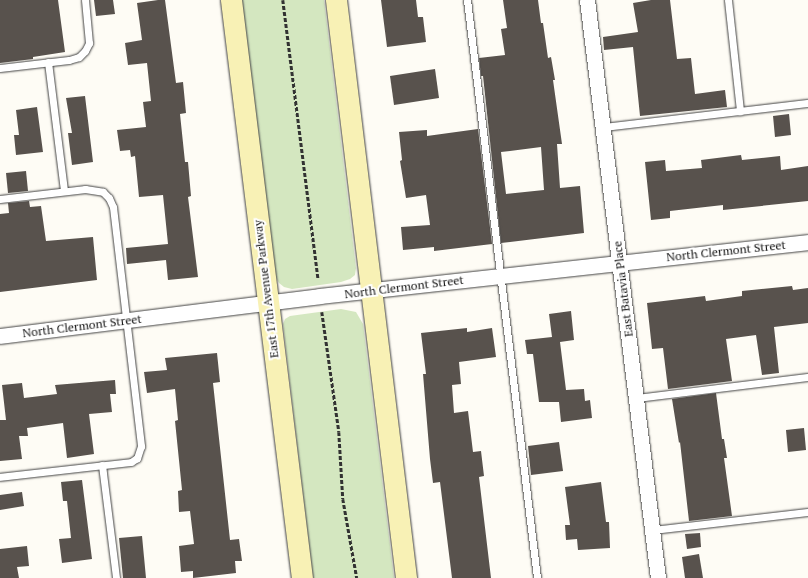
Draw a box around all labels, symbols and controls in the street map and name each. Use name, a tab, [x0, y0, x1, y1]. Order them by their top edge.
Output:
street label: East 17th Avenue Parkway	[250, 219, 282, 359]
street label: North Clermont Street	[666, 238, 786, 264]
street label: East Batavia Place	[610, 240, 636, 338]
street label: North Clermont Street	[344, 273, 464, 301]
street label: North Clermont Street	[22, 312, 142, 340]

